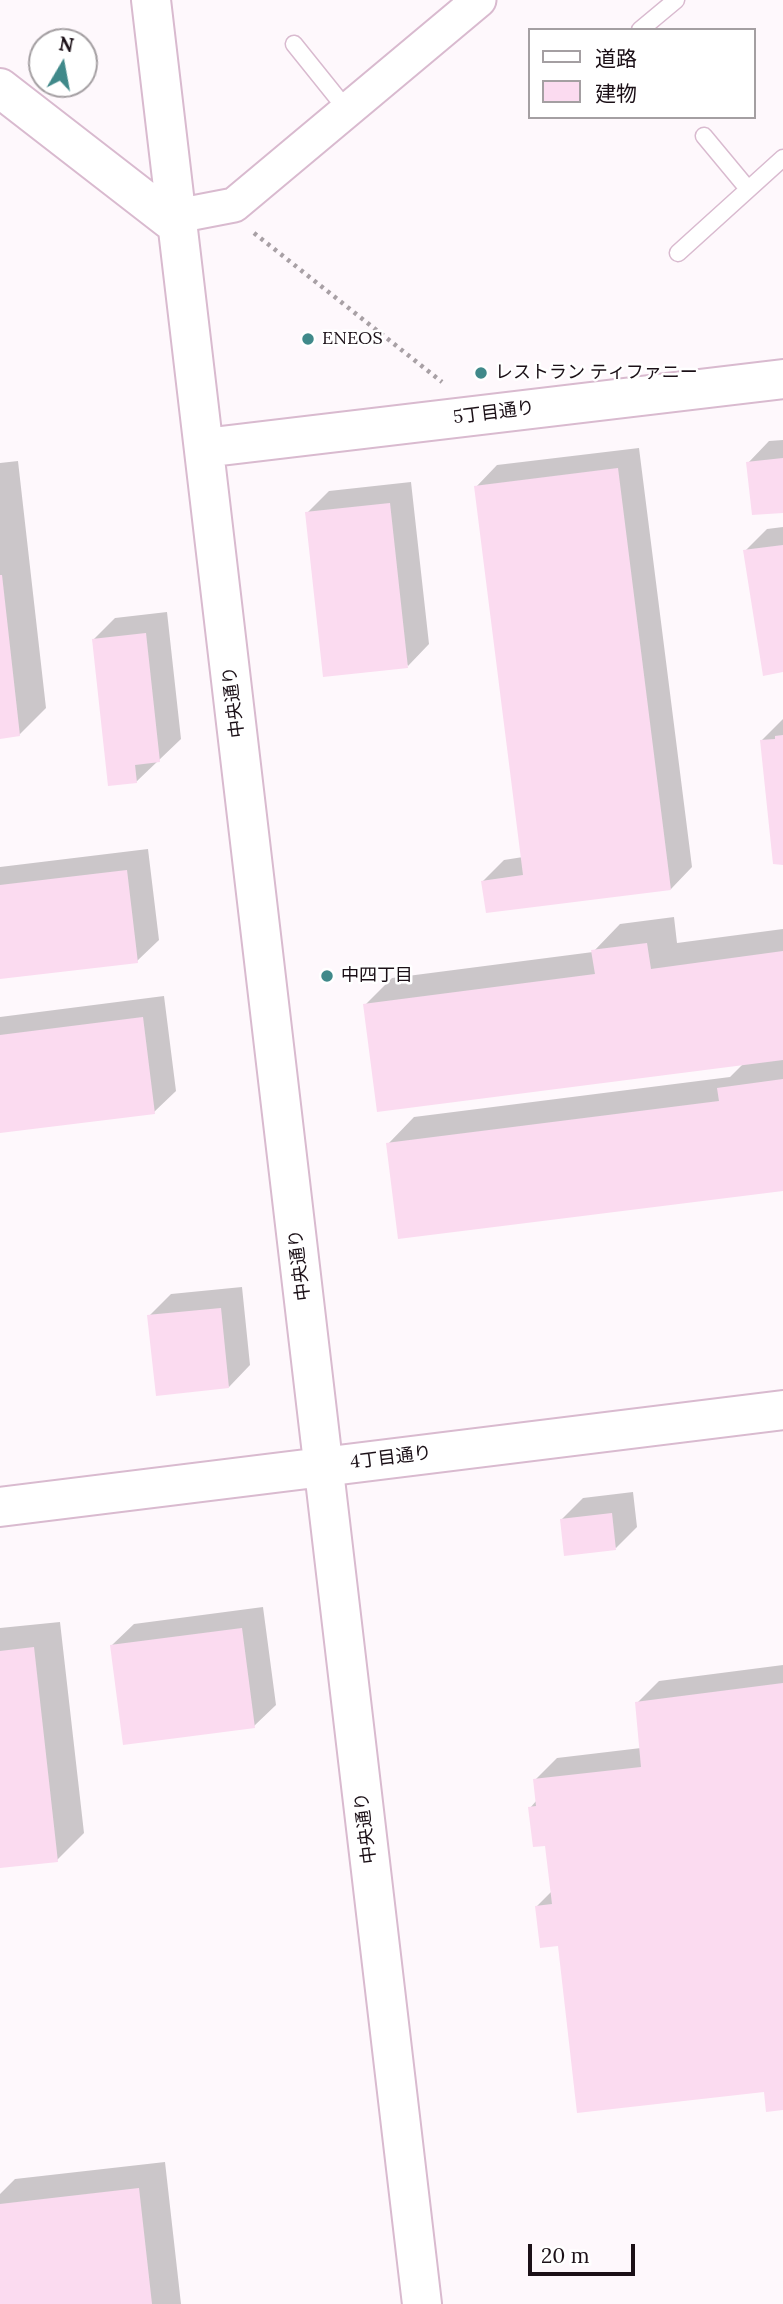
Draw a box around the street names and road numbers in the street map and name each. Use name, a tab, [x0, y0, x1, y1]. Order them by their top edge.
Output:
street label: 5丁目通り	[452, 397, 536, 429]
street label: 中央通り	[219, 665, 249, 739]
street label: 中央通り	[285, 1228, 315, 1302]
street label: 4丁目通り	[349, 1442, 433, 1474]
street label: 中央通り	[351, 1791, 381, 1865]

